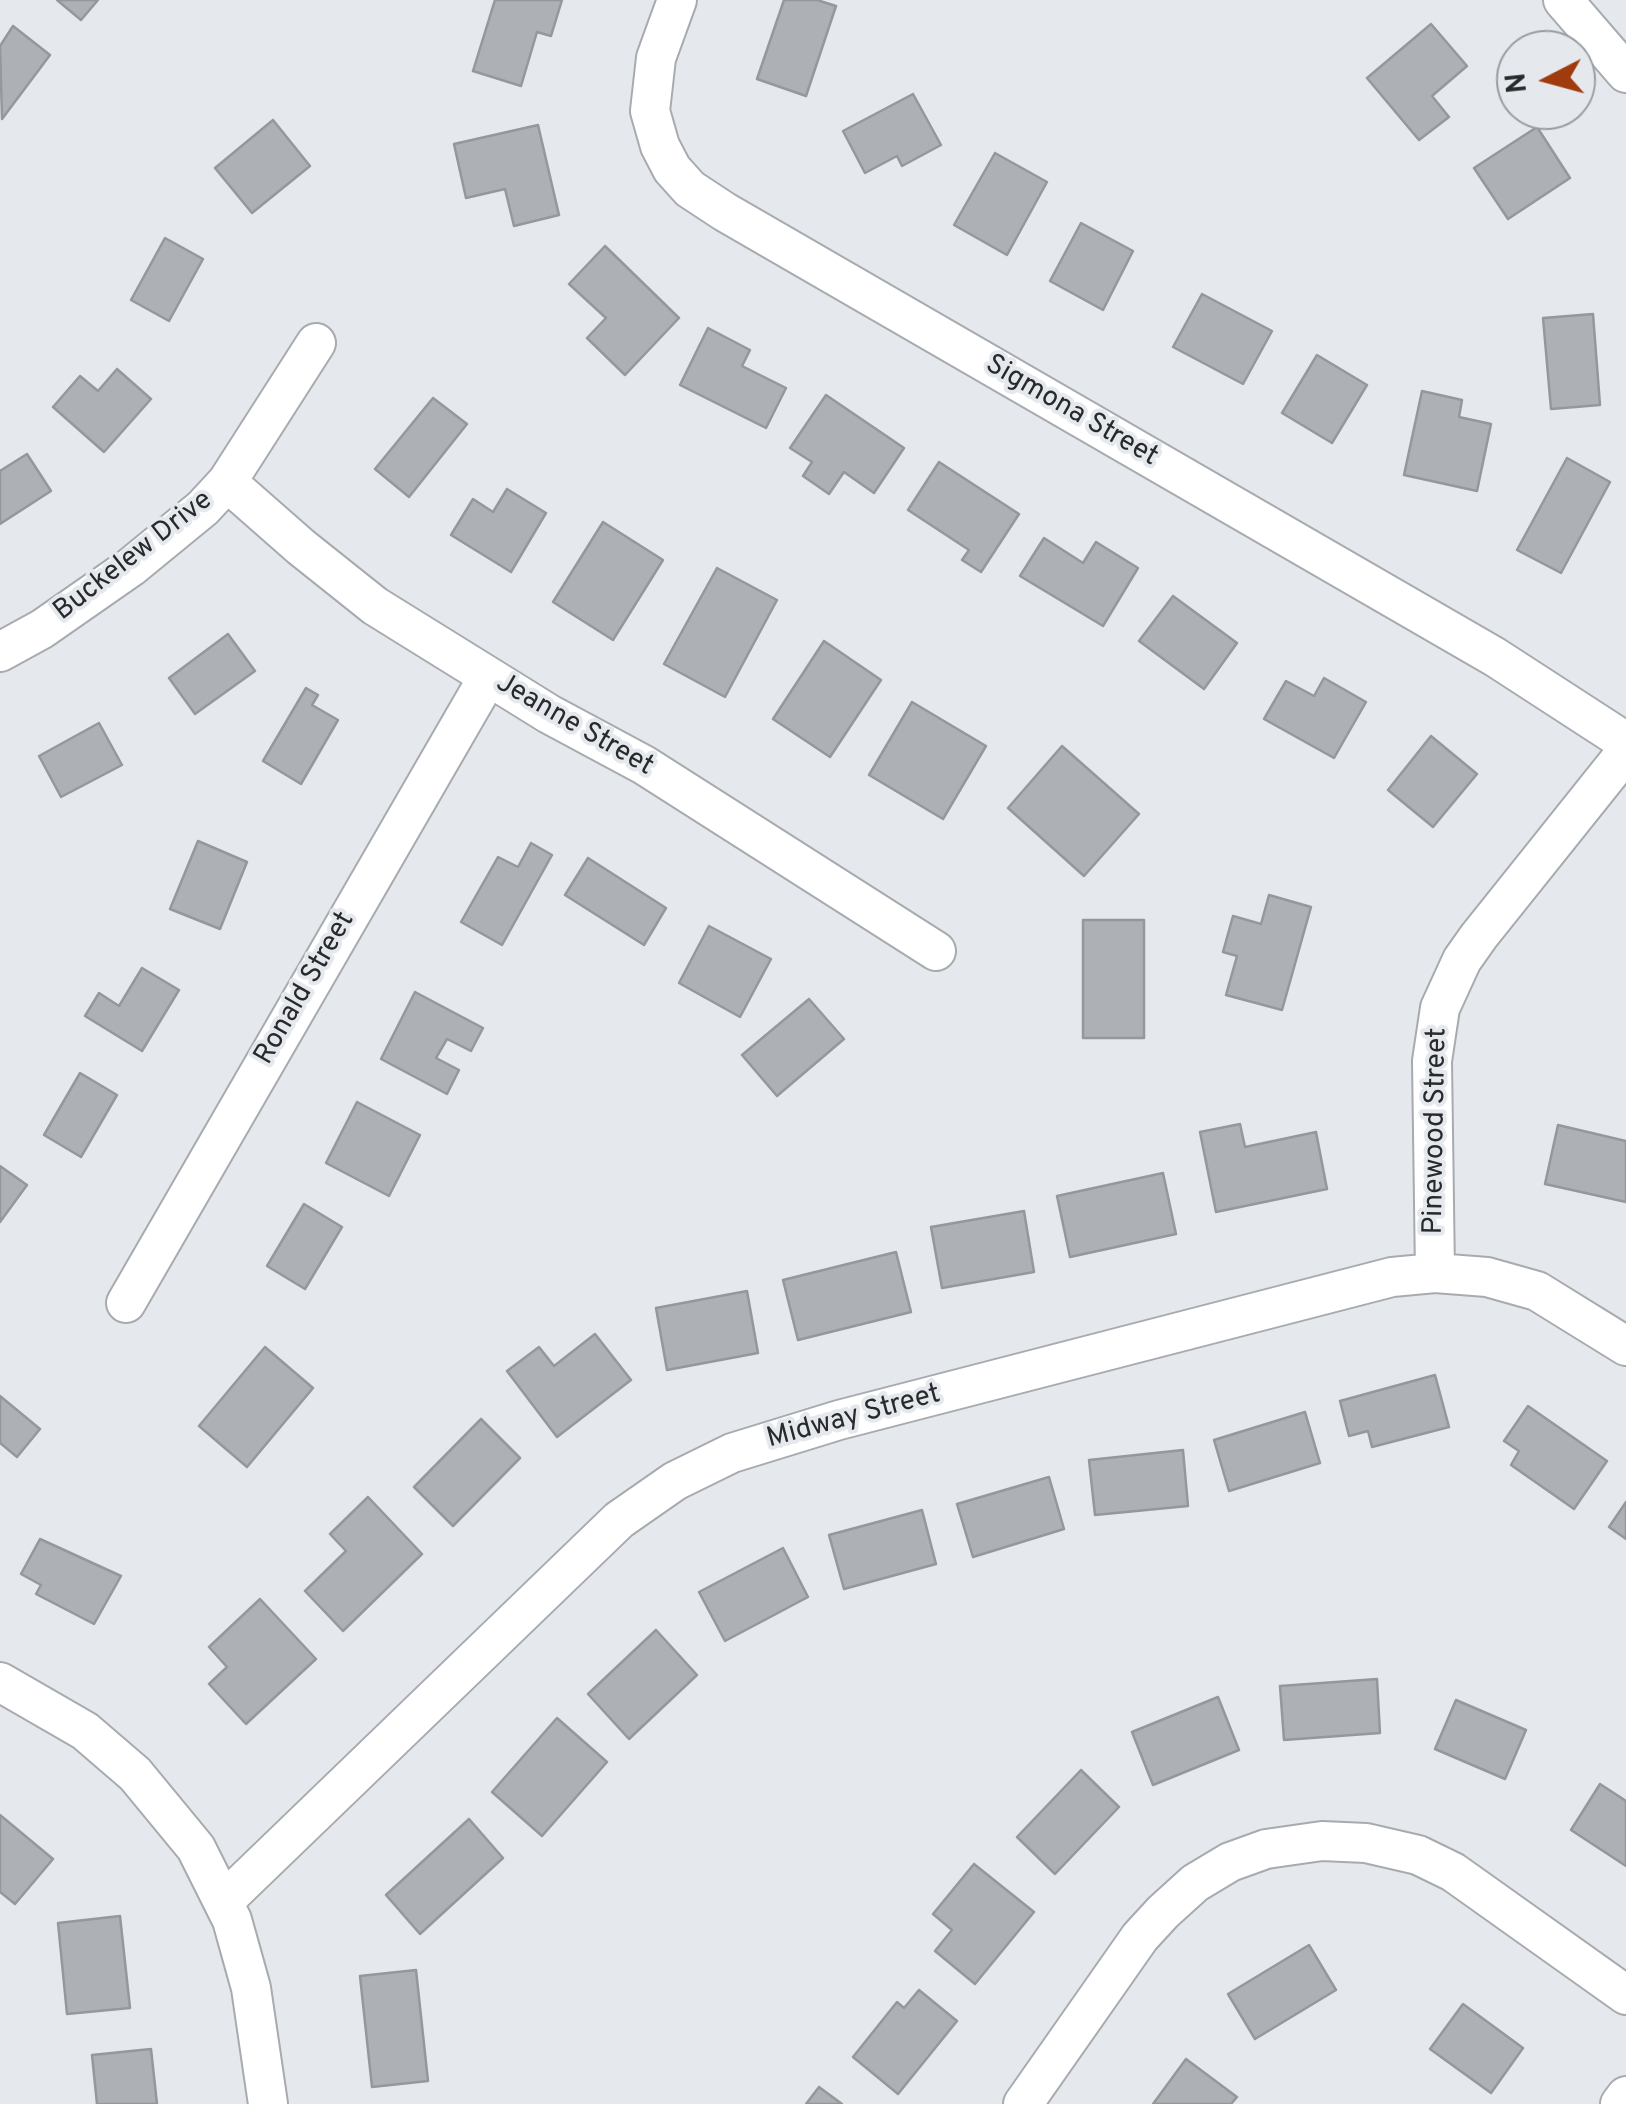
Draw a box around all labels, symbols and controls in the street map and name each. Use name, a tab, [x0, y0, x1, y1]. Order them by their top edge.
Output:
north arrow	[1496, 30, 1596, 130]
text: N	[1499, 71, 1537, 95]
street label: Sigmona Street	[979, 349, 1163, 475]
street label: Buckelew Drive	[48, 485, 220, 629]
street label: Jeanne Street	[489, 667, 659, 785]
street label: Ronald Street	[249, 907, 363, 1071]
street label: Pinewood Street	[1418, 1027, 1456, 1235]
street label: Midway Street	[764, 1379, 944, 1457]

